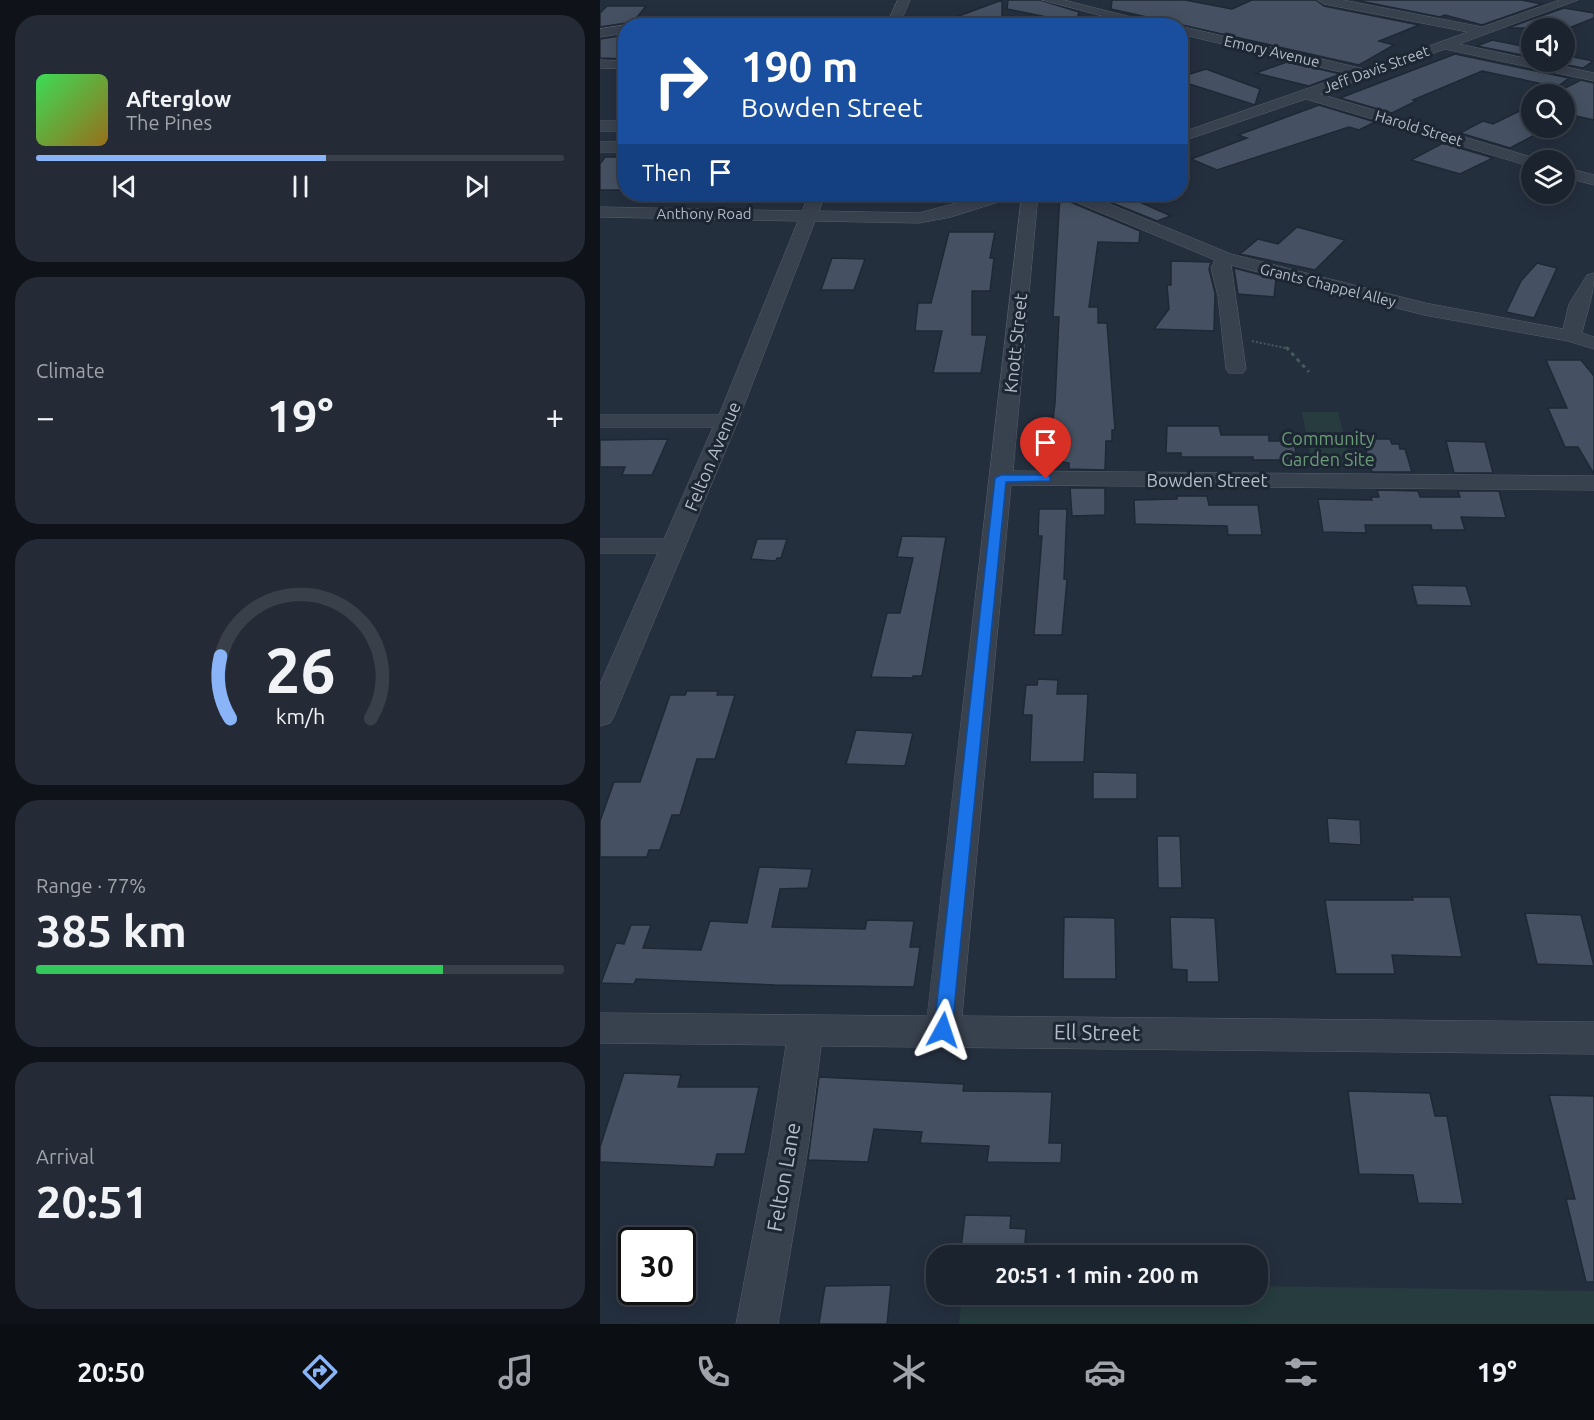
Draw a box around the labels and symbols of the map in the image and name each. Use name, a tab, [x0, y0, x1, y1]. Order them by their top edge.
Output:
street label: Emory Avenue	[1223, 32, 1321, 70]
street label: Jeff Davis Street	[1321, 42, 1431, 96]
street label: Harold Street	[1373, 107, 1465, 149]
street label: Anthony Road	[656, 205, 752, 222]
street label: Grants Chappel Alley	[1258, 260, 1398, 310]
street label: Knott Street	[1000, 292, 1030, 394]
street label: Felton Avenue	[680, 398, 744, 514]
pin	[1020, 417, 1071, 479]
park label: Community Garden Site	[1281, 428, 1375, 469]
street label: Bowden Street	[1146, 470, 1268, 490]
position arrow	[911, 998, 975, 1062]
street label: Ell Street	[1054, 1019, 1140, 1045]
street label: Felton Lane	[762, 1120, 804, 1234]
speed limit sign: 30	[618, 1227, 696, 1305]

